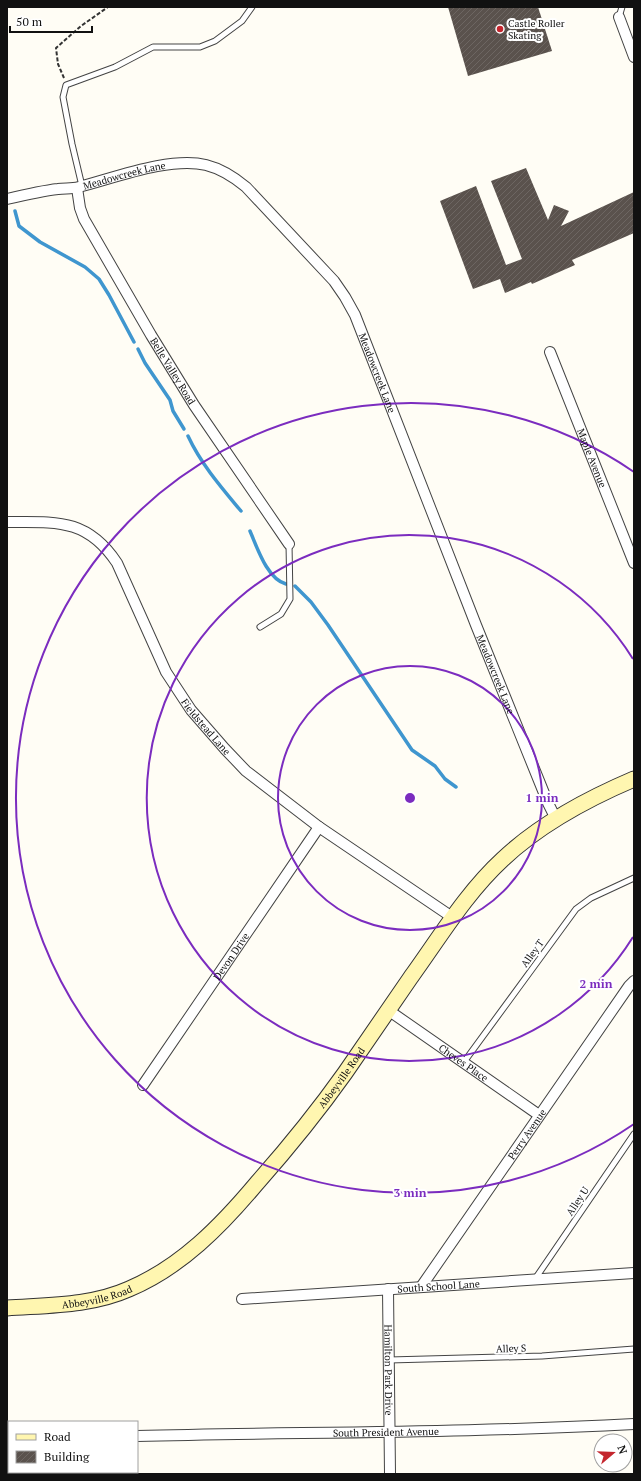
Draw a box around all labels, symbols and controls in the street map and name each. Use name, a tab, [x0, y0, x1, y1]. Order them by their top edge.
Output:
scale bar	[10, 8, 92, 34]
text: 50 m	[16, 14, 43, 29]
place label: Castle Roller Skating	[508, 17, 565, 42]
marker: Castle Roller Skating	[495, 24, 505, 34]
street label: Meadowcreek Lane	[82, 159, 167, 193]
street label: Meadowcreek Lane	[356, 331, 399, 415]
street label: Belle Valley Road	[147, 335, 198, 407]
street label: Maple Avenue	[574, 427, 609, 490]
street label: Meadowcreek Lane	[474, 633, 517, 716]
street label: Fieldstead Lane	[178, 696, 233, 758]
text: 1 min	[526, 790, 559, 805]
centre of rings	[403, 791, 417, 805]
street label: Devon Drive	[211, 930, 252, 983]
street label: Alley T	[518, 937, 547, 970]
text: 2 min	[580, 976, 613, 991]
street label: Cheves Place	[436, 1041, 491, 1085]
street label: Abbeyville Road	[315, 1044, 368, 1111]
street label: Perry Avenue	[505, 1106, 549, 1162]
street label: Alley U	[563, 1184, 592, 1218]
text: 3 min	[394, 1185, 427, 1200]
street label: South School Lane	[397, 1277, 480, 1296]
street label: Abbeyville Road	[61, 1282, 135, 1311]
street label: Hamilton Park Drive	[381, 1324, 395, 1416]
street label: Alley S	[496, 1341, 527, 1356]
legend	[8, 1421, 138, 1473]
street label: South President Avenue	[333, 1425, 439, 1440]
text: Road	[44, 1429, 71, 1444]
north arrow	[593, 1433, 633, 1473]
text: N	[614, 1444, 631, 1457]
text: Building	[44, 1449, 90, 1464]

